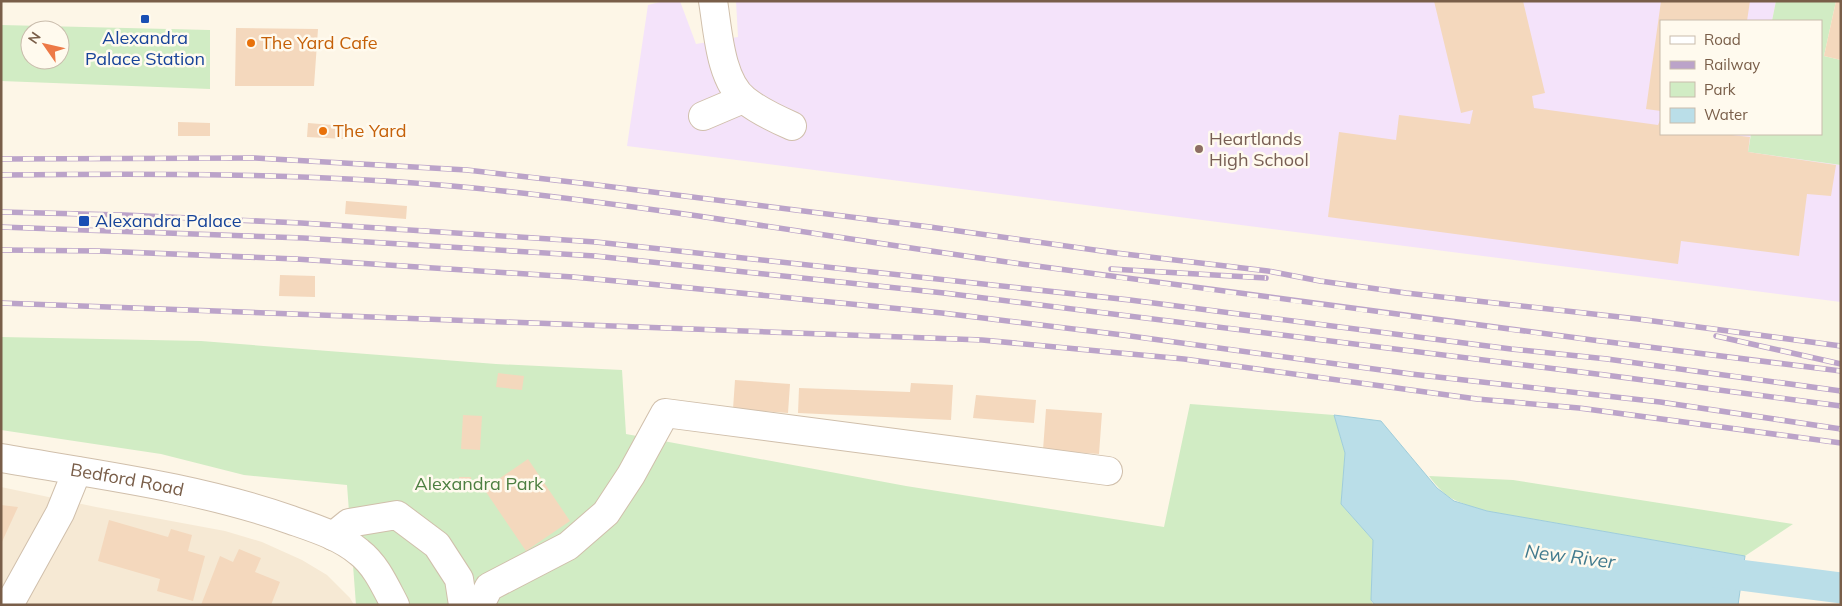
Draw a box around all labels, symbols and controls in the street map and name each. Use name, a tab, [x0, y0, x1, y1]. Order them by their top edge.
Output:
marker: Alexandra Palace Station	[139, 13, 151, 25]
north arrow	[20, 20, 70, 70]
legend	[1660, 20, 1822, 135]
place label: Alexandra Palace Station	[85, 26, 205, 70]
text: N	[24, 28, 45, 47]
text: Road	[1704, 30, 1741, 49]
place label: The Yard Cafe	[261, 31, 378, 54]
marker: The Yard Cafe	[245, 37, 257, 49]
text: Railway	[1704, 55, 1760, 74]
text: Park	[1704, 80, 1736, 99]
text: Water	[1704, 105, 1748, 124]
place label: The Yard	[333, 119, 406, 142]
marker: The Yard	[317, 125, 329, 137]
place label: Heartlands High School	[1209, 127, 1309, 171]
marker: Heartlands High School	[1193, 143, 1205, 155]
place label: Alexandra Palace	[95, 209, 242, 232]
marker: Alexandra Palace	[77, 214, 91, 228]
street label: Bedford Road	[69, 458, 186, 501]
park label: Alexandra Park	[415, 472, 544, 495]
water label: New River	[1524, 539, 1618, 574]

